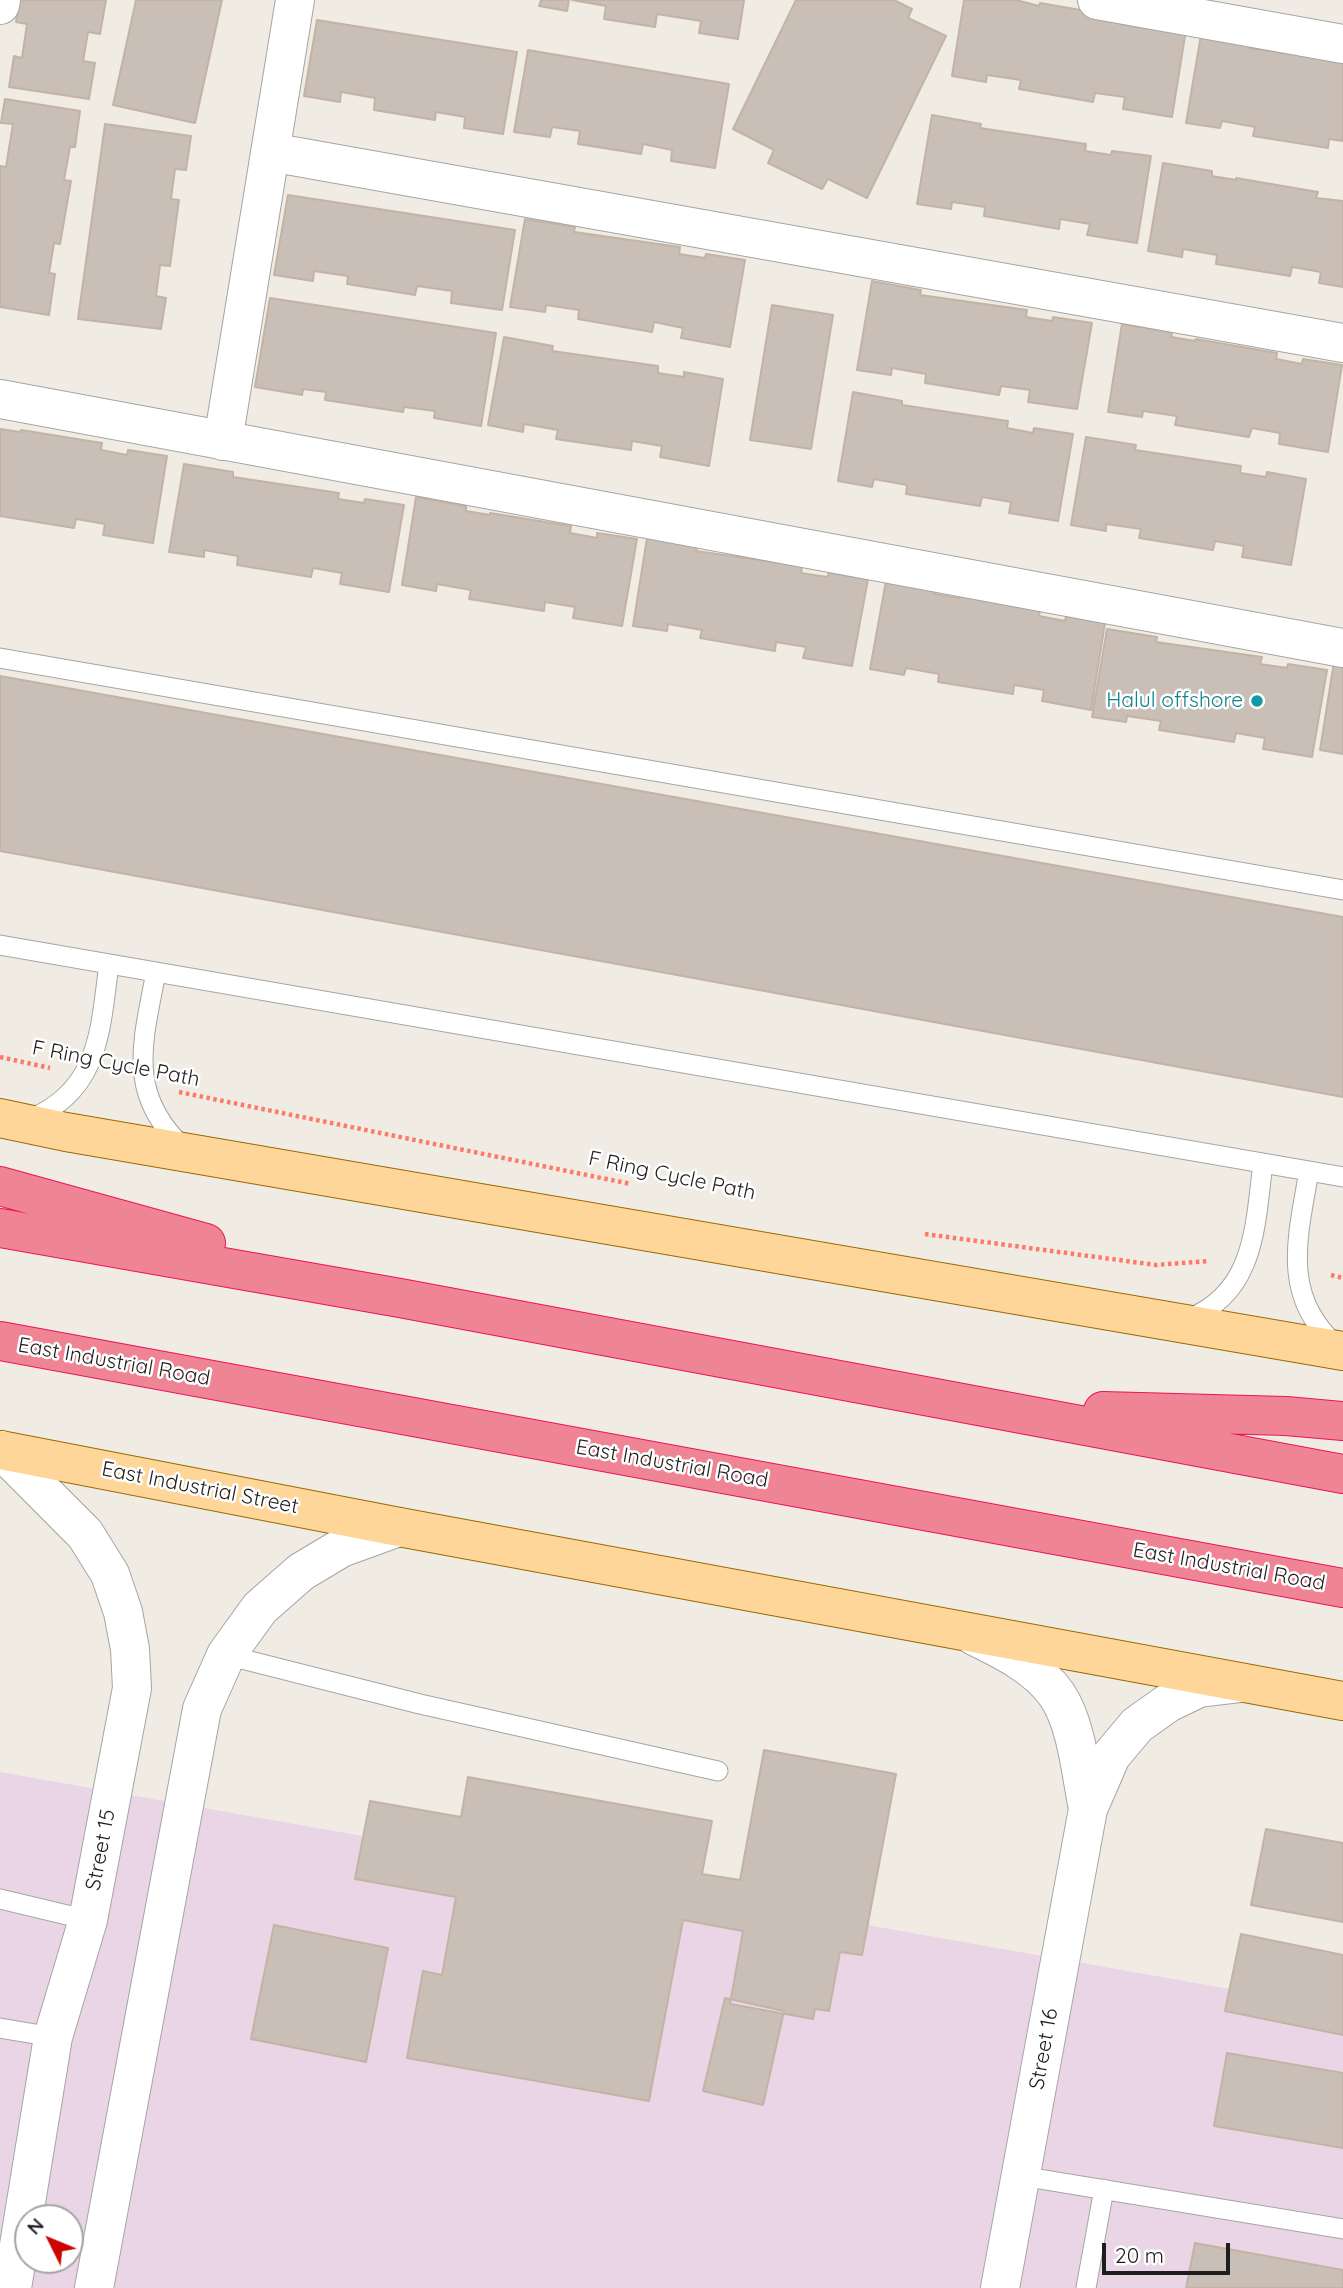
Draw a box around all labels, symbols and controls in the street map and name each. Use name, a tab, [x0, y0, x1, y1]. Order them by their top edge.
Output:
place label: Halul offshore	[1106, 688, 1243, 714]
marker: Halul offshore	[1249, 693, 1265, 709]
street label: F Ring Cycle Path	[30, 1035, 202, 1093]
street label: F Ring Cycle Path	[586, 1146, 758, 1206]
street label: East Industrial Road	[16, 1333, 212, 1391]
street label: East Industrial Road	[574, 1435, 770, 1493]
street label: East Industrial Street	[99, 1457, 301, 1519]
street label: East Industrial Road	[1131, 1538, 1327, 1596]
street label: Street 15	[81, 1807, 121, 1893]
street label: Street 16	[1024, 2006, 1064, 2092]
north arrow	[14, 2204, 84, 2274]
text: N	[22, 2213, 49, 2239]
scale bar	[1105, 2228, 1233, 2272]
text: 20 m	[1115, 2242, 1164, 2268]

